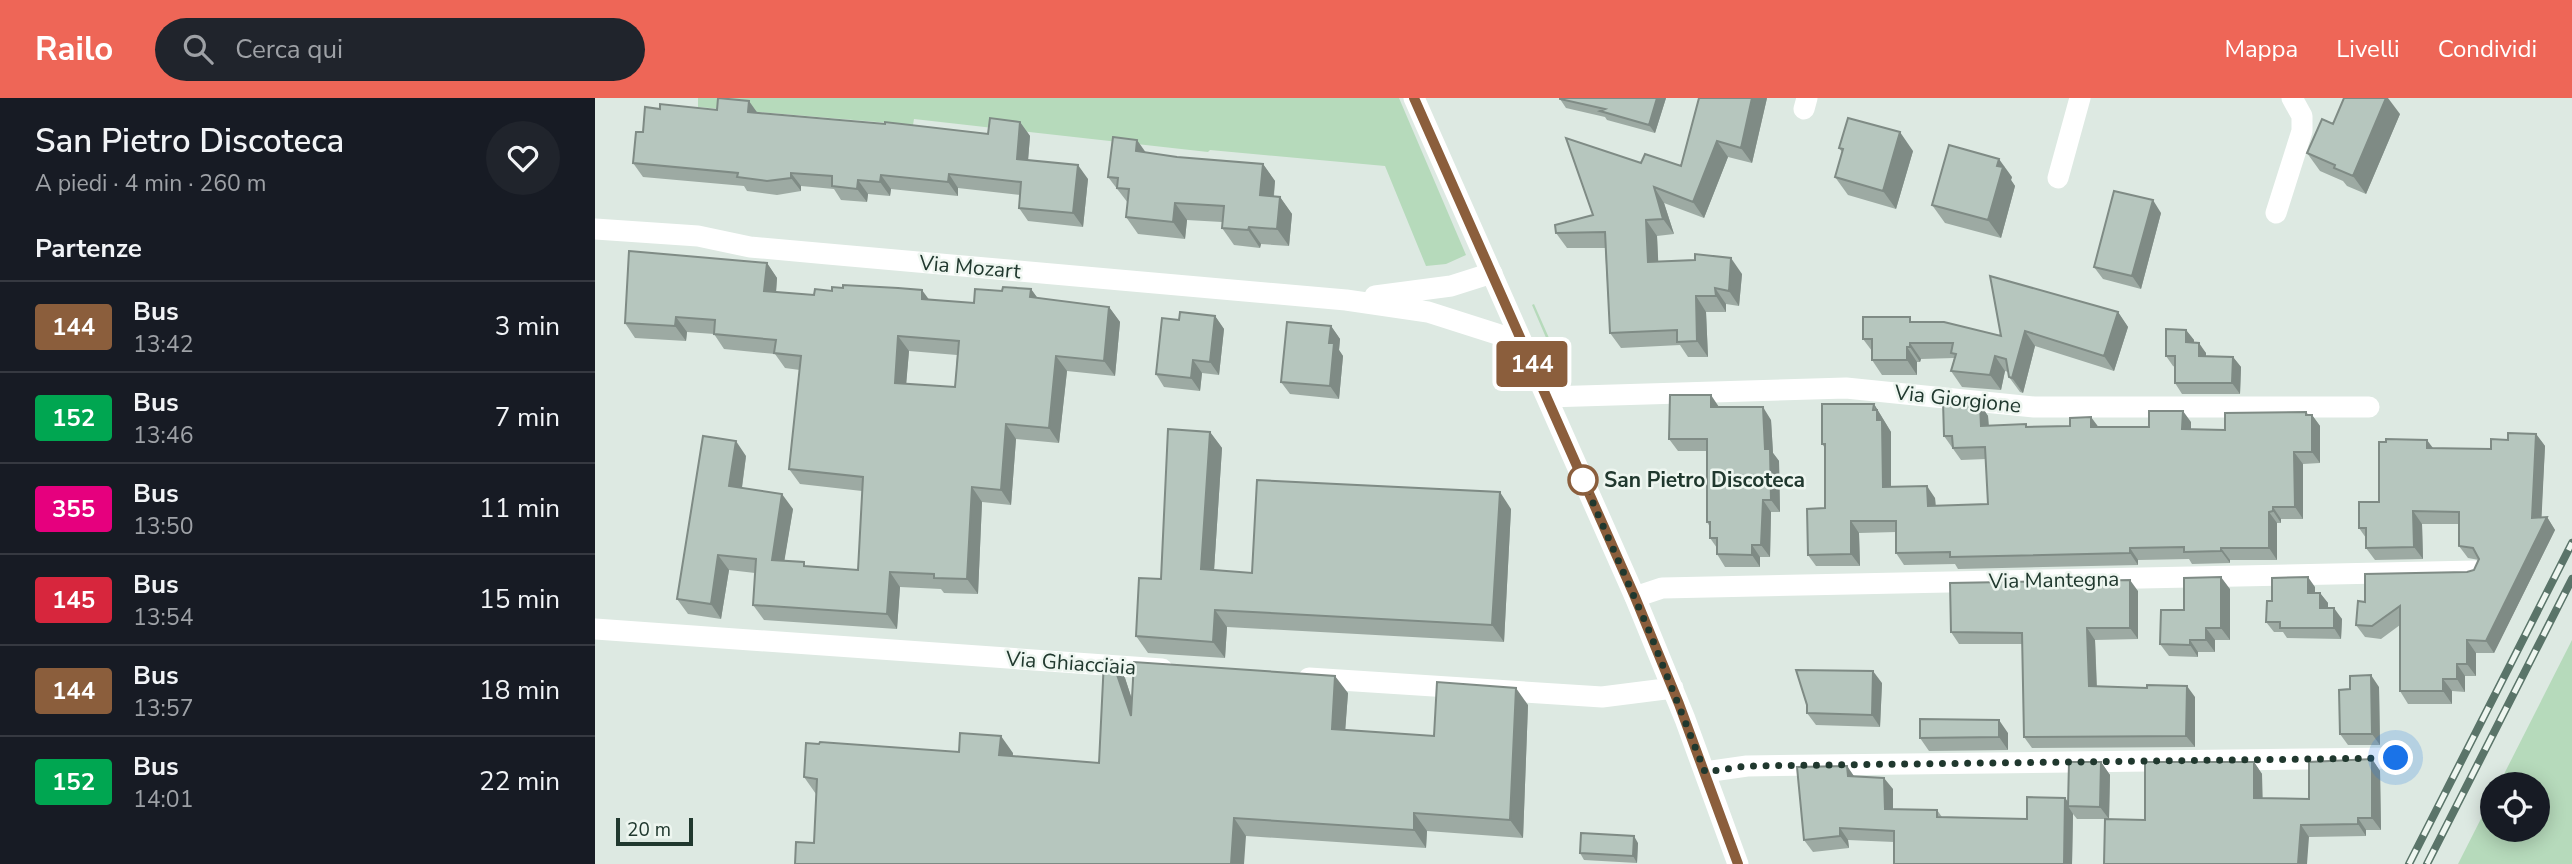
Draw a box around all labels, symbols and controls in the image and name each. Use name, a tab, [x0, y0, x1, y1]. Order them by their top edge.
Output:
search box	[155, 18, 645, 81]
text: Railo	[35, 27, 113, 72]
icon: search	[179, 30, 217, 68]
text: Cerca qui	[235, 32, 343, 67]
text: Mappa	[2224, 33, 2298, 65]
text: Livelli	[2336, 33, 2400, 65]
text: Condividi	[2438, 33, 2537, 65]
text: San Pietro Discoteca	[35, 119, 344, 164]
button: heart	[486, 121, 560, 195]
text: A piedi · 4 min · 260 m	[35, 168, 266, 199]
text: Partenze	[35, 231, 142, 266]
street label: Via Mozart	[917, 249, 1022, 285]
text: Bus	[133, 294, 179, 329]
text: 3 min	[495, 309, 560, 344]
text: 144	[52, 311, 95, 343]
text: 13:42	[133, 329, 193, 360]
line badge: 144	[1492, 341, 1572, 387]
text: 144	[1510, 348, 1554, 380]
street label: Via Giorgione	[1892, 378, 2023, 420]
text: Bus	[133, 385, 179, 420]
text: 7 min	[495, 400, 560, 435]
text: 152	[52, 402, 95, 434]
text: 13:46	[133, 420, 193, 451]
marker: San Pietro Discoteca	[1568, 465, 1598, 495]
place label: San Pietro Discoteca	[1604, 466, 1805, 494]
text: Bus	[133, 476, 179, 511]
text: 11 min	[479, 491, 560, 526]
text: 355	[52, 493, 95, 525]
text: 13:50	[133, 511, 193, 542]
street label: Via Mantegna	[1987, 565, 2120, 595]
text: Bus	[133, 567, 179, 602]
text: 15 min	[479, 582, 560, 617]
text: 145	[52, 584, 95, 616]
text: 13:54	[133, 602, 193, 633]
street label: Via Ghiacciaia	[1004, 644, 1137, 682]
text: Bus	[133, 658, 179, 693]
text: 18 min	[479, 673, 560, 708]
text: 144	[52, 675, 95, 707]
text: 13:57	[133, 693, 193, 724]
your location	[2378, 740, 2413, 775]
text: Bus	[133, 749, 179, 784]
text: 22 min	[479, 764, 560, 799]
text: 152	[52, 766, 95, 798]
map controls	[2480, 772, 2550, 842]
button: locate	[2480, 772, 2550, 842]
text: 14:01	[133, 784, 193, 815]
scale bar	[616, 815, 693, 847]
text: 20 m	[627, 817, 671, 843]

